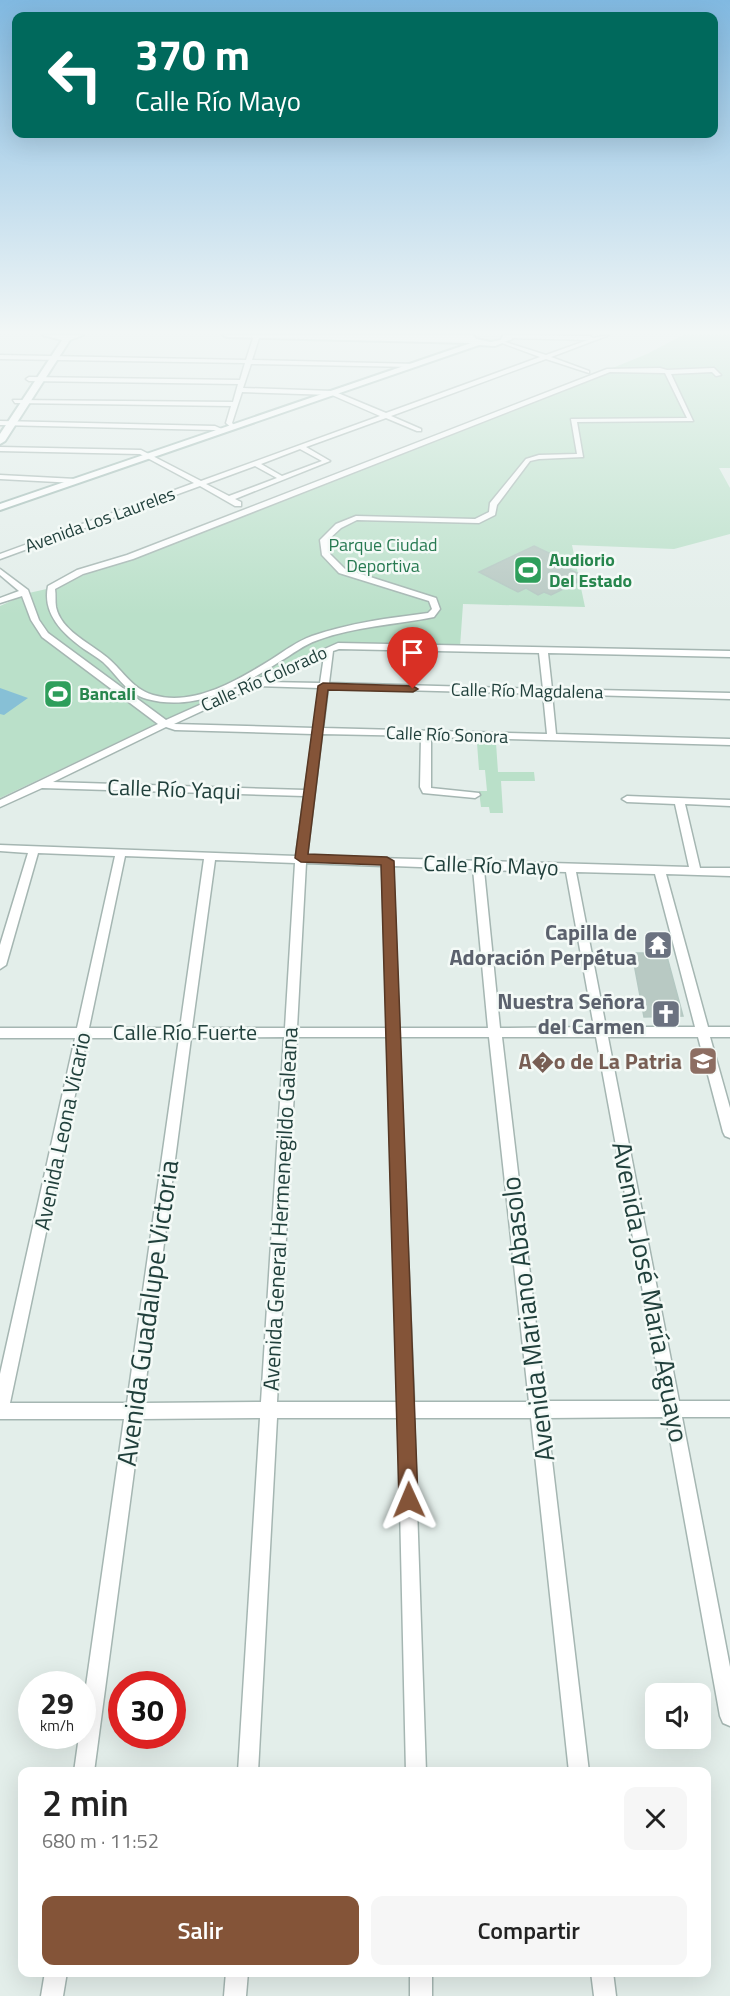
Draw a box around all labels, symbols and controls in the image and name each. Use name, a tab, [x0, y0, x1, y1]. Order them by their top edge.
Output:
text: 370 m	[135, 22, 250, 86]
icon: left	[36, 36, 114, 114]
text: Calle Río Mayo	[135, 80, 301, 121]
street label: Avenida Los Laureles	[21, 480, 179, 559]
park label: Parque Ciudad Deportiva	[328, 531, 438, 579]
place label: Audiorio Del Estado	[549, 546, 632, 594]
sports icon: Audiorio Del Estado	[512, 554, 544, 586]
pin	[387, 627, 438, 689]
icon: arrive	[396, 636, 429, 669]
street label: Calle Río Colorado	[196, 639, 331, 718]
street label: Calle Río Magdalena	[451, 676, 603, 705]
sports icon: Bancali	[42, 678, 74, 710]
place label: Bancali	[79, 680, 136, 707]
street label: Calle Río Sonora	[385, 719, 509, 750]
street label: Calle Río Yaqui	[107, 770, 241, 808]
street label: Calle Río Mayo	[423, 846, 559, 884]
place label: Capilla de Adoración Perpétua	[449, 915, 637, 974]
temple icon: Capilla de Adoración Perpétua	[642, 929, 674, 961]
place label: Nuestra Señora del Carmen	[497, 984, 645, 1043]
church icon: Nuestra Señora del Carmen	[650, 998, 682, 1030]
street label: Calle Río Fuerte	[113, 1015, 257, 1049]
street label: Avenida General Hermenegildo Galeana	[253, 1026, 307, 1392]
street label: Avenida Leona Vicario	[24, 1029, 100, 1233]
place label: A�o de La Patria	[518, 1044, 682, 1078]
school or university icon: A�o de La Patria	[687, 1045, 719, 1077]
street label: Avenida José María Aguayo	[602, 1138, 701, 1446]
street label: Avenida Guadalupe Victoria	[105, 1157, 188, 1469]
street label: Avenida Mariano Abasolo	[489, 1174, 564, 1464]
position arrow	[377, 1468, 441, 1532]
speed limit sign: 30	[108, 1671, 186, 1749]
text: 29	[40, 1680, 74, 1726]
map controls	[645, 1683, 711, 1749]
button: sound	[645, 1683, 711, 1749]
text: km/h	[40, 1714, 74, 1737]
text: 2 min	[42, 1775, 129, 1830]
button: close	[624, 1787, 687, 1850]
text: 680 m · 11:52	[42, 1825, 159, 1856]
button: Salir	[42, 1896, 359, 1965]
button: Compartir	[371, 1896, 687, 1965]

